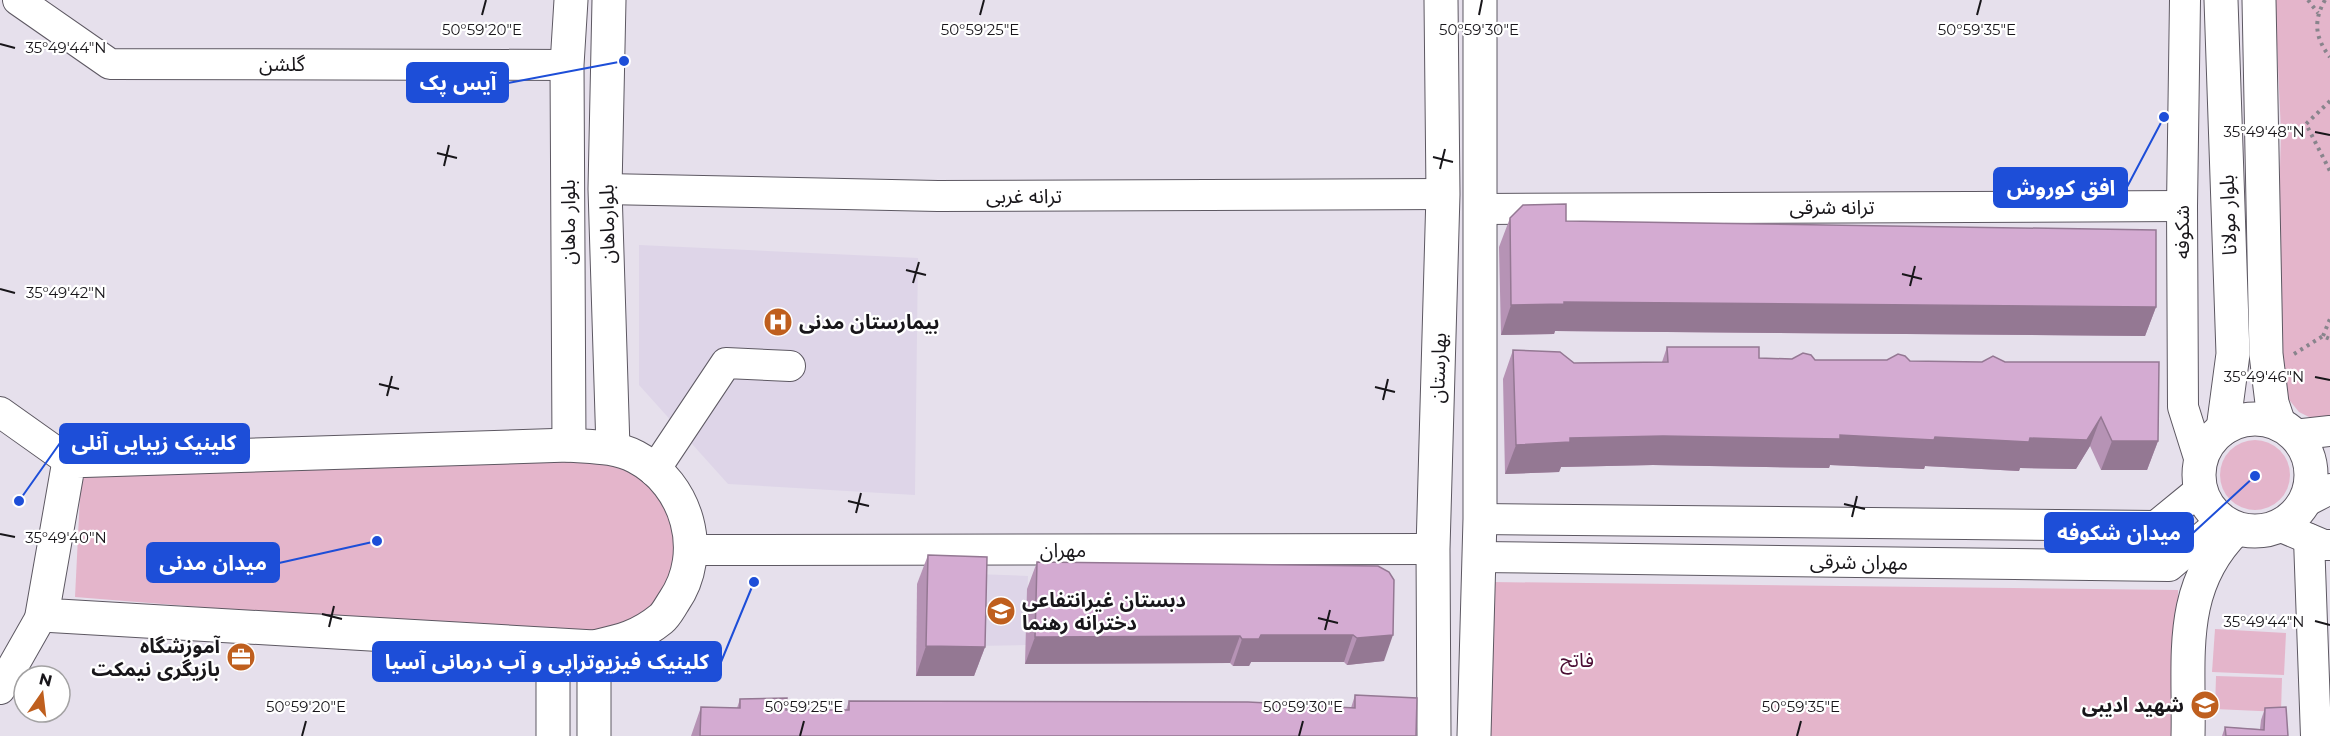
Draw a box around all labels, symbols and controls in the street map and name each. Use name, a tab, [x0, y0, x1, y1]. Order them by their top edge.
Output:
text: 50°59'20"E	[442, 20, 522, 39]
text: 50°59'25"E	[941, 20, 1019, 39]
text: 50°59'30"E	[1439, 20, 1519, 39]
text: 50°59'35"E	[1938, 20, 2016, 39]
text: 35°49'44"N	[26, 38, 106, 57]
street label: گلشن	[259, 52, 306, 76]
callout: آیس پک	[407, 63, 508, 102]
text: آیس پک	[420, 70, 498, 97]
text: 35°49'48"N	[2223, 122, 2305, 141]
callout: افق کوروش	[1994, 168, 2127, 207]
street label: بلوار مولانا	[2215, 174, 2241, 256]
text: افق کوروش	[2007, 175, 2115, 201]
street label: بلوار ماهان	[556, 179, 580, 265]
street label: بلوارماهان	[594, 184, 620, 264]
street label: ترانه غربی	[986, 184, 1062, 208]
street label: ترانه شرقی	[1789, 195, 1875, 219]
street label: شکوفه	[2170, 205, 2194, 259]
text: 35°49'42"N	[26, 283, 106, 302]
hospital icon: بیمارستان مدنی	[762, 306, 794, 338]
place label: بیمارستان مدنی	[799, 310, 939, 334]
street label: بهارستان	[1425, 332, 1451, 404]
text: 35°49'46"N	[2224, 367, 2304, 386]
callout: کلینیک زیبایی آنلی	[60, 424, 249, 463]
text: کلینیک زیبایی آنلی	[72, 430, 237, 455]
callout: میدان شکوفه	[2045, 513, 2193, 552]
text: میدان شکوفه	[2057, 520, 2181, 545]
text: 35°49'40"N	[25, 528, 107, 547]
street label: مهران	[1040, 538, 1086, 562]
callout: میدان مدنی	[147, 543, 279, 582]
street label: مهران شرقی	[1810, 549, 1908, 575]
text: میدان مدنی	[159, 550, 267, 575]
place label: دبستان غیرانتفاعی دخترانه رهنما	[1022, 588, 1186, 635]
school or university icon: دبستان غیرانتفاعی دخترانه رهنما	[985, 595, 1017, 627]
text: 35°49'44"N	[2224, 612, 2304, 631]
place label: آموزشگاه بازیگری نیمکت	[91, 634, 221, 681]
office icon: آموزشگاه بازیگری نیمکت	[225, 641, 257, 673]
callout: کلینیک فیزیوتراپی و آب درمانی آسیا	[373, 642, 721, 681]
park label: فاتح	[1560, 648, 1594, 675]
text: کلینیک فیزیوتراپی و آب درمانی آسیا	[385, 649, 710, 676]
north arrow	[12, 664, 72, 724]
text: N	[37, 669, 54, 691]
school or university icon: شهید ادیبی	[2189, 689, 2221, 721]
place label: شهید ادیبی	[2082, 693, 2184, 717]
text: 50°59'20"E	[266, 697, 346, 716]
text: 50°59'25"E	[765, 697, 843, 716]
text: 50°59'30"E	[1263, 697, 1343, 716]
text: 50°59'35"E	[1762, 697, 1840, 716]

